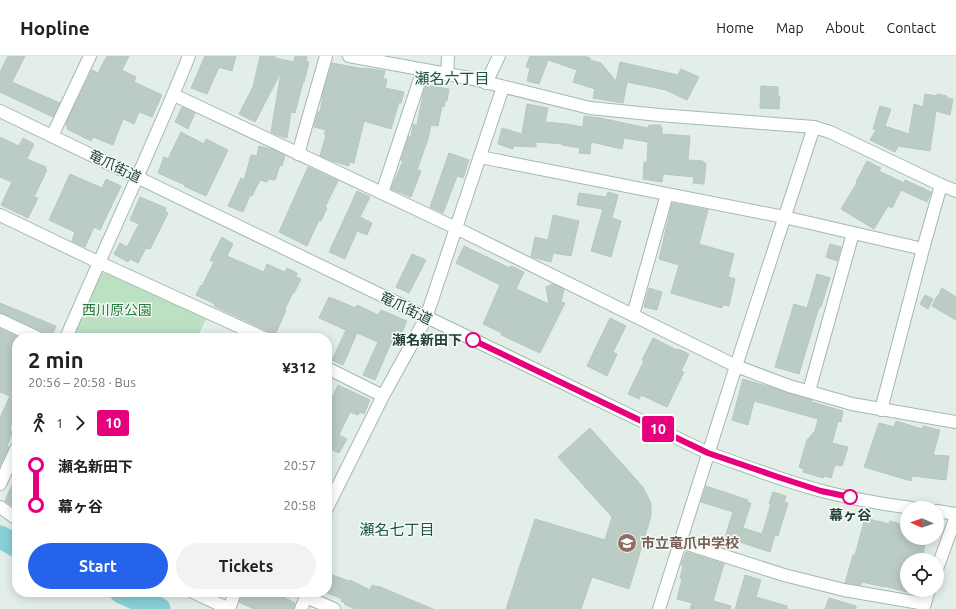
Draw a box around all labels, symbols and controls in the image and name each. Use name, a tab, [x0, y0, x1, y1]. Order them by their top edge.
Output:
text: Hopline	[20, 17, 90, 39]
text: Home	[716, 20, 754, 36]
text: Map	[776, 20, 804, 36]
text: About	[826, 20, 865, 36]
text: Contact	[887, 20, 936, 36]
district label: 瀬名六丁目	[414, 70, 490, 87]
street label: 竜爪街道	[86, 147, 144, 185]
street label: 竜爪街道	[377, 289, 435, 327]
park label: 西川原公園	[82, 302, 152, 318]
place label: 瀬名新田下	[392, 332, 462, 348]
marker: 瀬名新田下	[465, 332, 481, 348]
text: 2 min	[28, 347, 84, 372]
text: ¥312	[282, 359, 316, 376]
text: 20:56 – 20:58 · Bus	[28, 375, 136, 389]
icon: walk	[28, 412, 50, 434]
icon: forward	[69, 412, 91, 434]
text: 10	[105, 415, 121, 431]
text: 1	[56, 416, 63, 430]
line badge: 10	[640, 416, 676, 442]
text: 10	[650, 421, 666, 437]
text: 瀬名新田下	[58, 458, 133, 475]
text: 20:57	[283, 458, 316, 472]
marker: 幕ヶ谷	[842, 489, 858, 505]
text: 幕ヶ谷	[58, 498, 103, 515]
text: 20:58	[283, 498, 316, 512]
north arrow	[900, 501, 944, 545]
map controls	[900, 501, 944, 597]
place label: 幕ヶ谷	[829, 507, 872, 523]
district label: 瀬名七丁目	[359, 521, 435, 538]
school or university icon: 市立竜爪中学校	[616, 532, 638, 554]
place label: 市立竜爪中学校	[641, 535, 739, 551]
button: Start	[28, 543, 168, 589]
button: Tickets	[176, 543, 316, 589]
button: locate	[900, 553, 944, 597]

